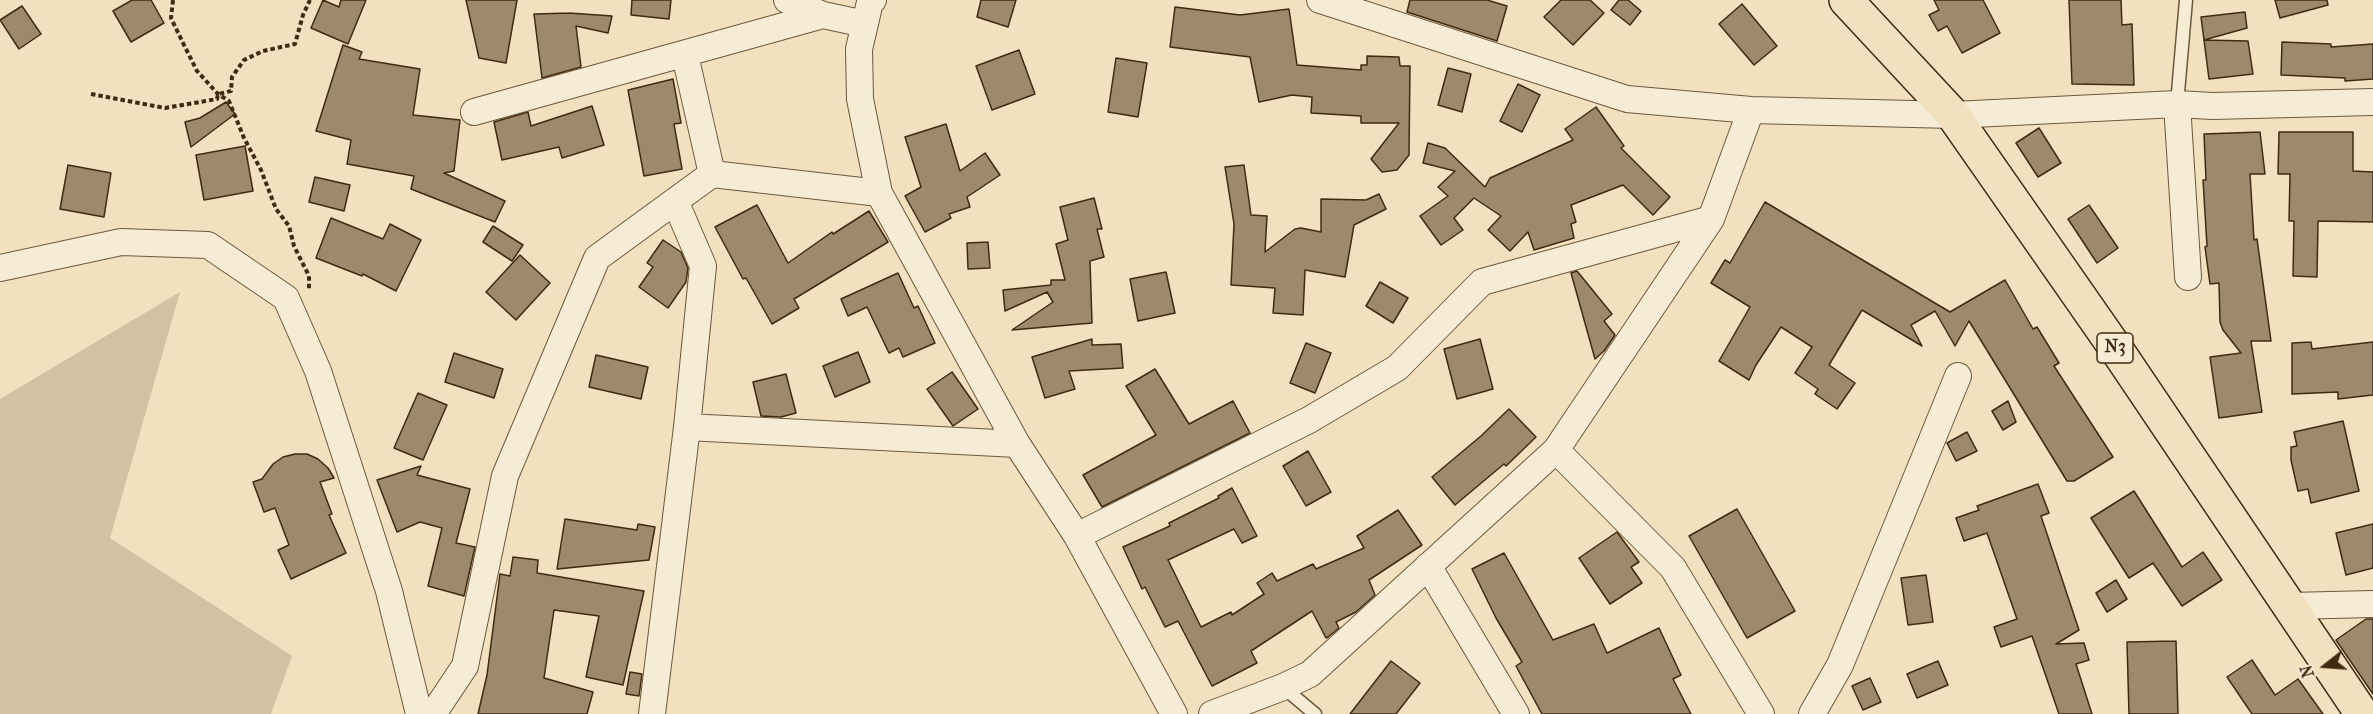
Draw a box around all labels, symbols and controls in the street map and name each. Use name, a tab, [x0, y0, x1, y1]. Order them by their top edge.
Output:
road number: N3	[2097, 333, 2133, 363]
north arrow	[2295, 636, 2355, 696]
text: N	[2296, 663, 2318, 680]

